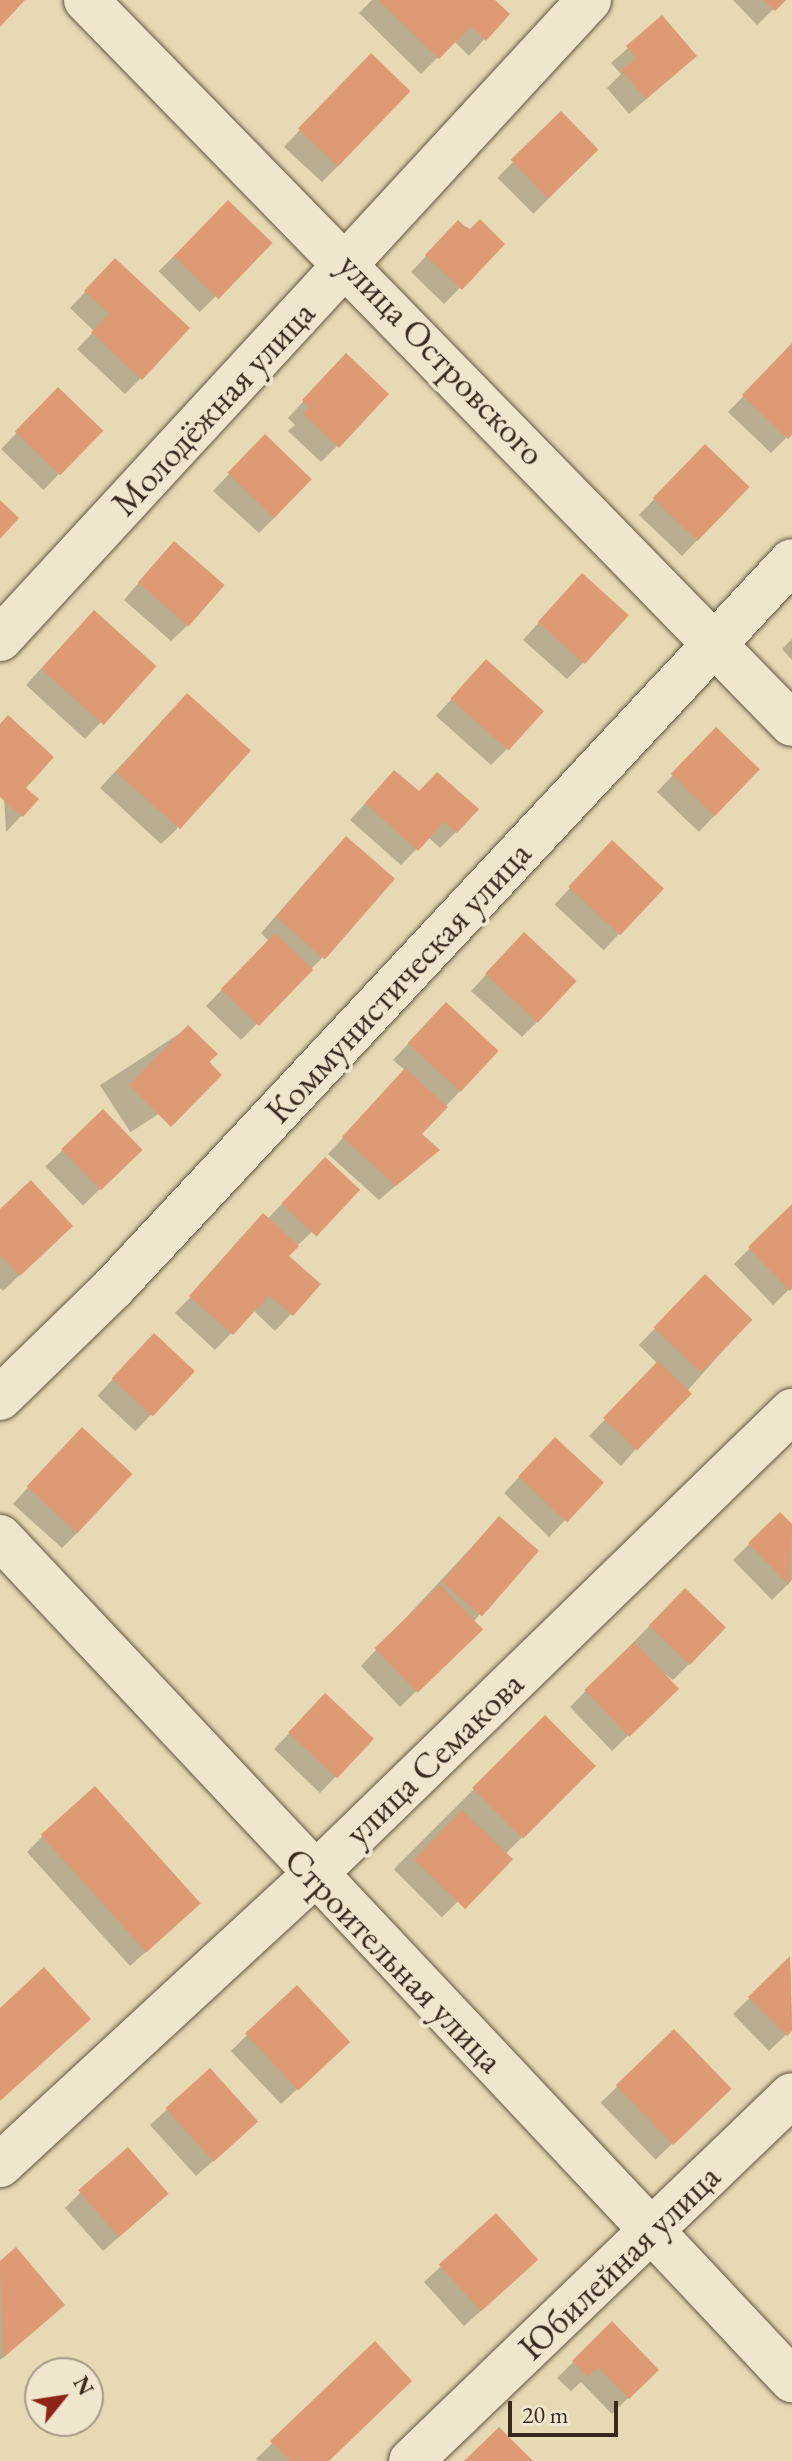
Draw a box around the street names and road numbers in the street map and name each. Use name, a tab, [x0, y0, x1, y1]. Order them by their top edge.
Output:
street label: улица Островского	[330, 244, 554, 474]
street label: Молодёжная улица	[102, 291, 324, 525]
street label: Коммунистическая улица	[256, 832, 540, 1132]
street label: улица Семакова	[336, 1662, 532, 1854]
street label: Строительная улица	[276, 1838, 512, 2082]
street label: Юбилейная улица	[509, 2155, 729, 2369]

